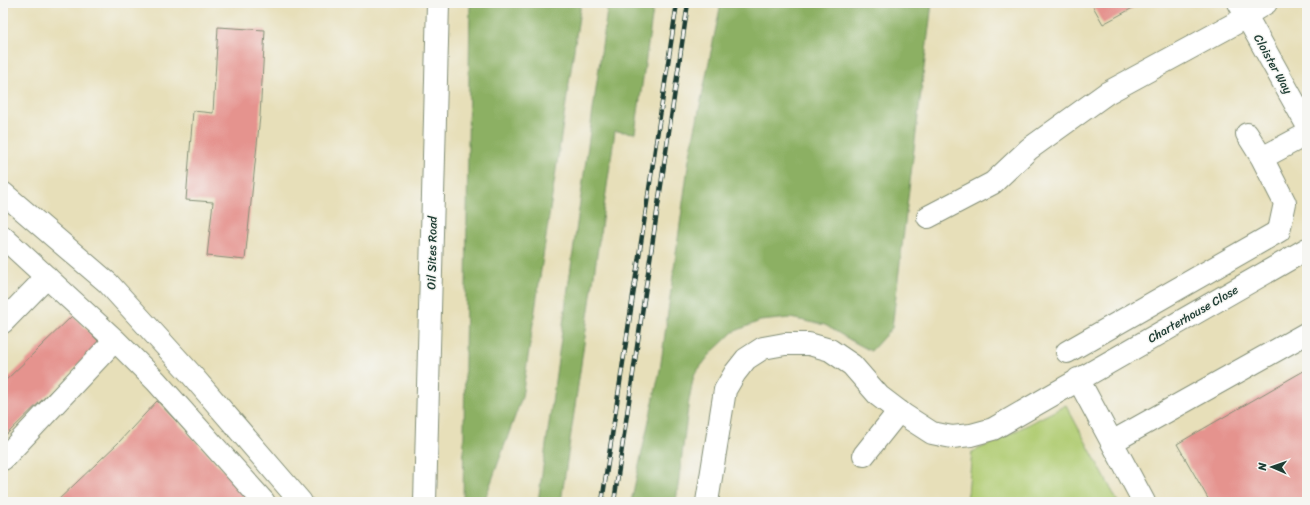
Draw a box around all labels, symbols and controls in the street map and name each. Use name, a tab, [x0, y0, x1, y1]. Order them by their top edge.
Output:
street label: Cloister Way	[1247, 30, 1299, 99]
street label: Oil Sites Road	[420, 215, 444, 290]
street label: Charterhouse Close	[1143, 279, 1243, 349]
north arrow	[1252, 447, 1292, 487]
text: N	[1253, 462, 1272, 472]

